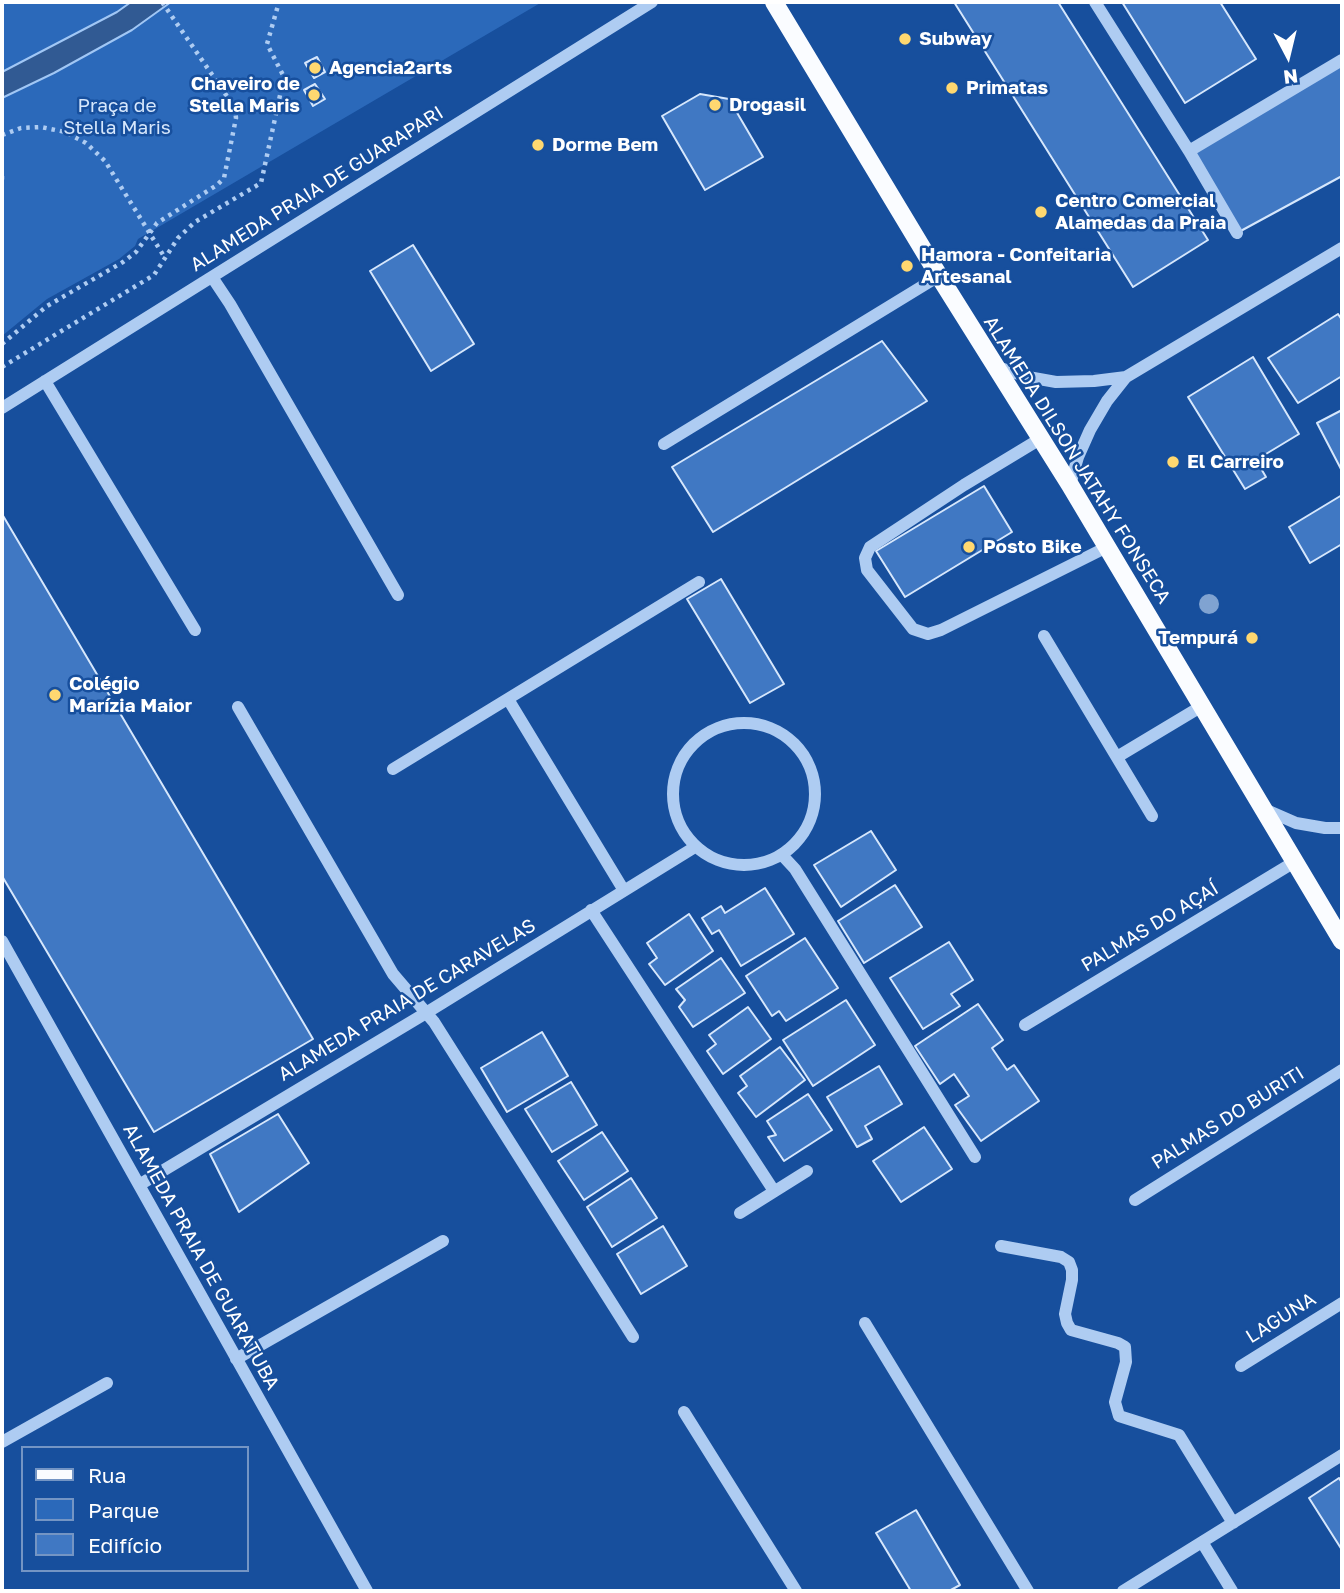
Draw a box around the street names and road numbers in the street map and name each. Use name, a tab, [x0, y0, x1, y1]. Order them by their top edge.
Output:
street label: ALAMEDA PRAIA DE GUARAPARI	[186, 101, 448, 277]
street label: ALAMEDA DILSON JATAHY FONSECA	[979, 312, 1175, 608]
street label: PALMAS DO AÇAÍ	[1077, 877, 1223, 977]
street label: ALAMEDA PRAIA DE CARAVELAS	[274, 914, 540, 1086]
street label: PALMAS DO BURITI	[1147, 1062, 1309, 1174]
street label: ALAMEDA PRAIA DE GUARATUBA	[118, 1120, 284, 1394]
street label: LAGUNA	[1242, 1288, 1320, 1348]

